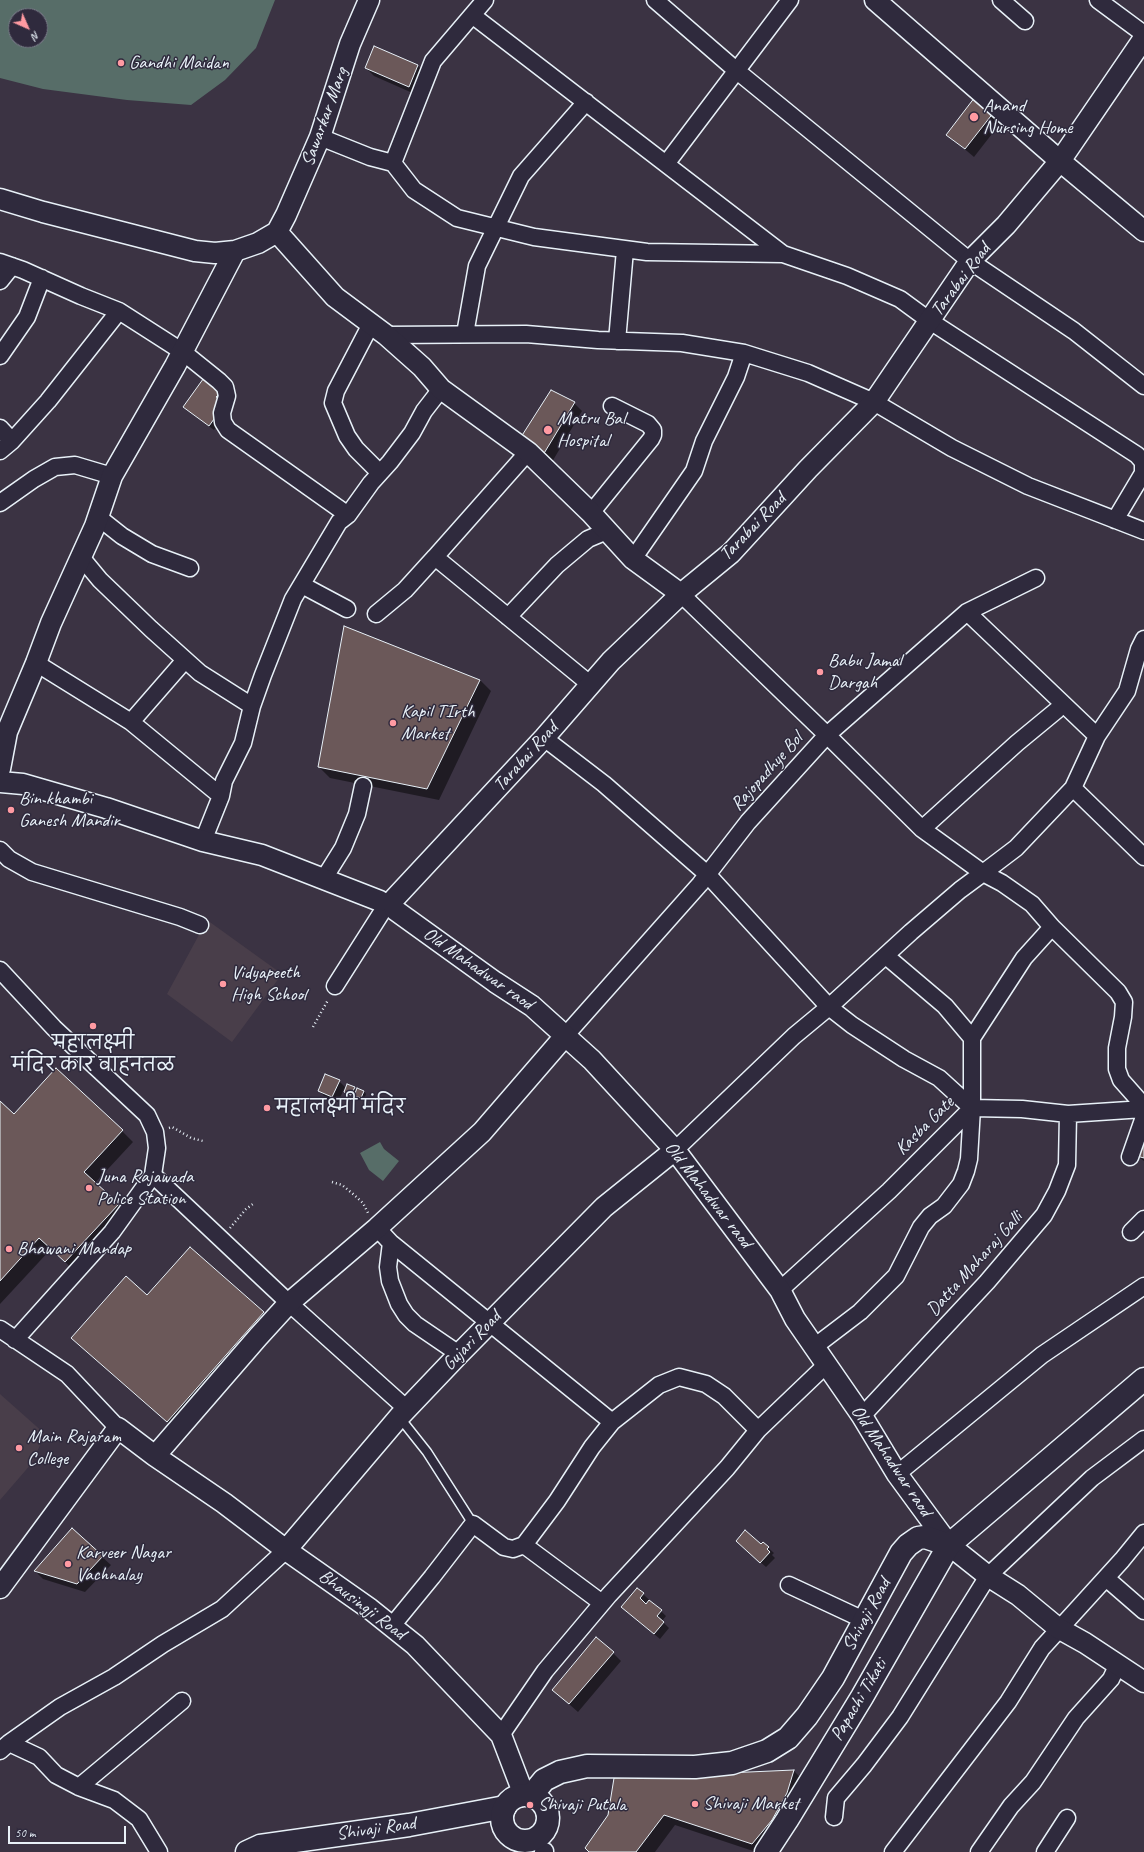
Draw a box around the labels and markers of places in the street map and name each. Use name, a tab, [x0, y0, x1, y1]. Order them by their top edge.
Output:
place label: Gandhi Maidan	[129, 52, 229, 74]
marker: Gandhi Maidan	[116, 58, 126, 68]
place label: Anand Nursing Home	[983, 95, 1072, 139]
marker: Anand Nursing Home	[968, 111, 980, 123]
place label: Matru Bal Hospital	[557, 408, 625, 452]
marker: Matru Bal Hospital	[542, 424, 554, 436]
place label: Babu Jamal Dargah	[828, 650, 901, 694]
marker: Babu Jamal Dargah	[815, 667, 825, 677]
place label: Kapil TIrth Market	[401, 701, 475, 745]
marker: Kapil TIrth Market	[388, 718, 398, 728]
place label: Bin khambi Ganesh Mandir	[19, 788, 119, 832]
marker: Bin khambi Ganesh Mandir	[6, 805, 16, 815]
place label: Vidyapeeth High School	[231, 962, 306, 1006]
marker: Vidyapeeth High School	[218, 979, 228, 989]
marker: महालक्ष्मी मंदिर कार वाहनतळ	[88, 1021, 98, 1031]
place label: महालक्ष्मी मंदिर कार वाहनतळ	[12, 1033, 174, 1077]
place label: महालक्ष्मी मंदिर	[275, 1097, 405, 1119]
marker: महालक्ष्मी मंदिर	[262, 1103, 272, 1113]
place label: Juna Rajawada Police Station	[97, 1166, 193, 1210]
marker: Juna Rajawada Police Station	[84, 1183, 94, 1193]
place label: Bhawani Mandap	[17, 1238, 131, 1260]
marker: Bhawani Mandap	[4, 1244, 14, 1254]
place label: Main Rajaram College	[27, 1426, 121, 1470]
marker: Main Rajaram College	[14, 1443, 24, 1453]
place label: Karveer Nagar Vachnalay	[76, 1542, 171, 1586]
marker: Karveer Nagar Vachnalay	[63, 1559, 73, 1569]
place label: Shivaji Market	[703, 1793, 799, 1815]
place label: Shivaji Putala	[538, 1794, 626, 1816]
marker: Shivaji Market	[690, 1799, 700, 1809]
marker: Shivaji Putala	[525, 1800, 535, 1810]

